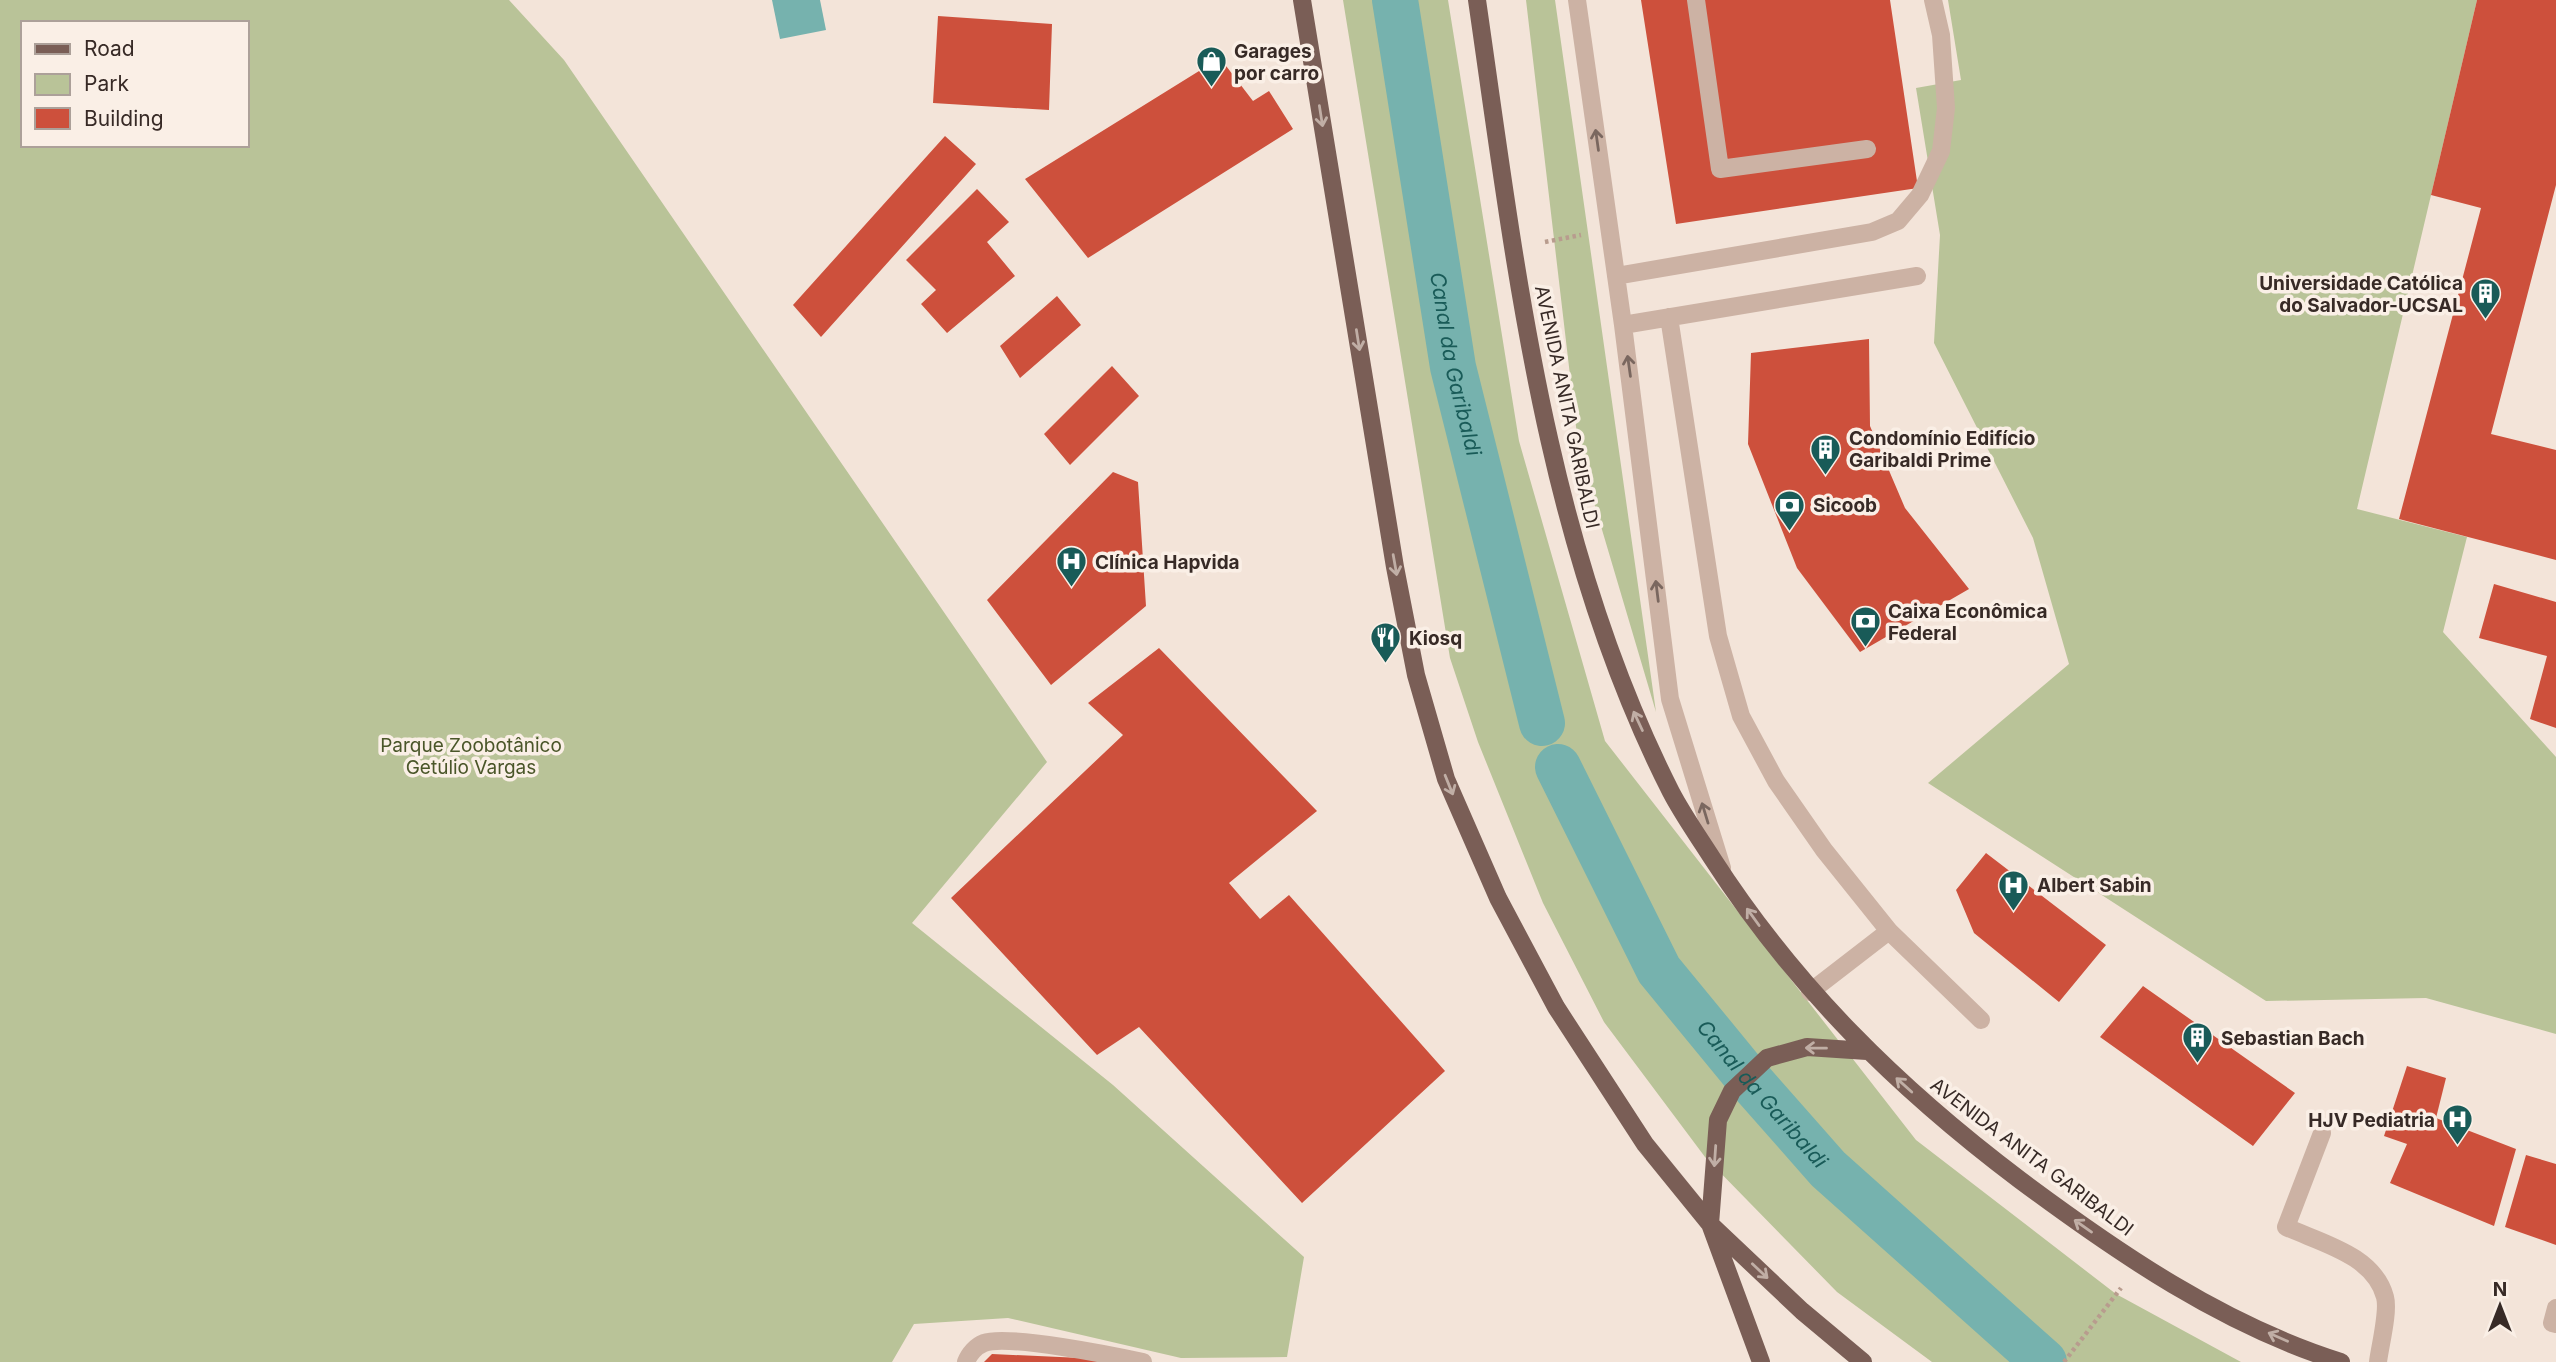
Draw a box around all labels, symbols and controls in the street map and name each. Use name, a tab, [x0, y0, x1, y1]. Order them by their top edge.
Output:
legend	[21, 21, 248, 147]
text: Road	[84, 36, 135, 61]
place label: Garages por carro	[1234, 40, 1319, 85]
shop icon: Garages por carro	[1194, 45, 1228, 89]
text: Park	[84, 71, 129, 96]
one-way arrow	[1315, 104, 1328, 127]
text: Building	[84, 106, 164, 131]
one-way arrow	[1590, 130, 1603, 152]
water label: Canal da Garibaldi	[1426, 270, 1487, 459]
place label: Universidade Católica do Salvador-UCSAL	[2259, 272, 2463, 317]
building icon: Universidade Católica do Salvador-UCSAL	[2469, 277, 2503, 321]
street label: AVENIDA ANITA GARIBALDI	[1530, 283, 1604, 531]
one-way arrow	[1352, 328, 1365, 351]
one-way arrow	[1622, 355, 1635, 378]
place label: Condomínio Edifício Garibaldi Prime	[1849, 427, 2035, 472]
building icon: Condomínio Edifício Garibaldi Prime	[1809, 432, 1843, 476]
bank icon: Sicoob	[1773, 488, 1807, 532]
place label: Sicoob	[1813, 494, 1877, 517]
hospital icon: Clínica Hapvida	[1055, 545, 1089, 589]
place label: Clínica Hapvida	[1095, 551, 1240, 574]
one-way arrow	[1389, 553, 1402, 576]
one-way arrow	[1651, 581, 1664, 603]
place label: Caixa Econômica Federal	[1888, 600, 2048, 645]
bank icon: Caixa Econômica Federal	[1848, 605, 1882, 649]
restaurant icon: Kiosq	[1369, 621, 1403, 665]
place label: Kiosq	[1409, 627, 1462, 650]
one-way arrow	[1631, 711, 1644, 732]
park label: Parque Zoobotânico Getúlio Vargas	[380, 734, 562, 779]
one-way arrow	[1444, 774, 1457, 796]
one-way arrow	[1698, 802, 1711, 824]
hospital icon: Albert Sabin	[1997, 868, 2031, 912]
place label: Albert Sabin	[2037, 874, 2152, 897]
one-way arrow	[1746, 908, 1760, 927]
water label: Canal da Garibaldi	[1692, 1014, 1834, 1173]
building icon: Sebastian Bach	[2181, 1021, 2215, 1065]
place label: Sebastian Bach	[2221, 1027, 2365, 1050]
one-way arrow	[1805, 1041, 1828, 1055]
street label: AVENIDA ANITA GARIBALDI	[1926, 1073, 2138, 1241]
one-way arrow	[1896, 1077, 1914, 1093]
hospital icon: HJV Pediatria	[2441, 1103, 2475, 1147]
place label: HJV Pediatria	[2308, 1109, 2435, 1132]
one-way arrow	[1709, 1144, 1722, 1167]
one-way arrow	[2074, 1219, 2093, 1233]
one-way arrow	[1751, 1263, 1768, 1280]
north arrow	[2465, 1271, 2535, 1341]
text: N	[2493, 1278, 2507, 1301]
one-way arrow	[2268, 1330, 2289, 1343]

